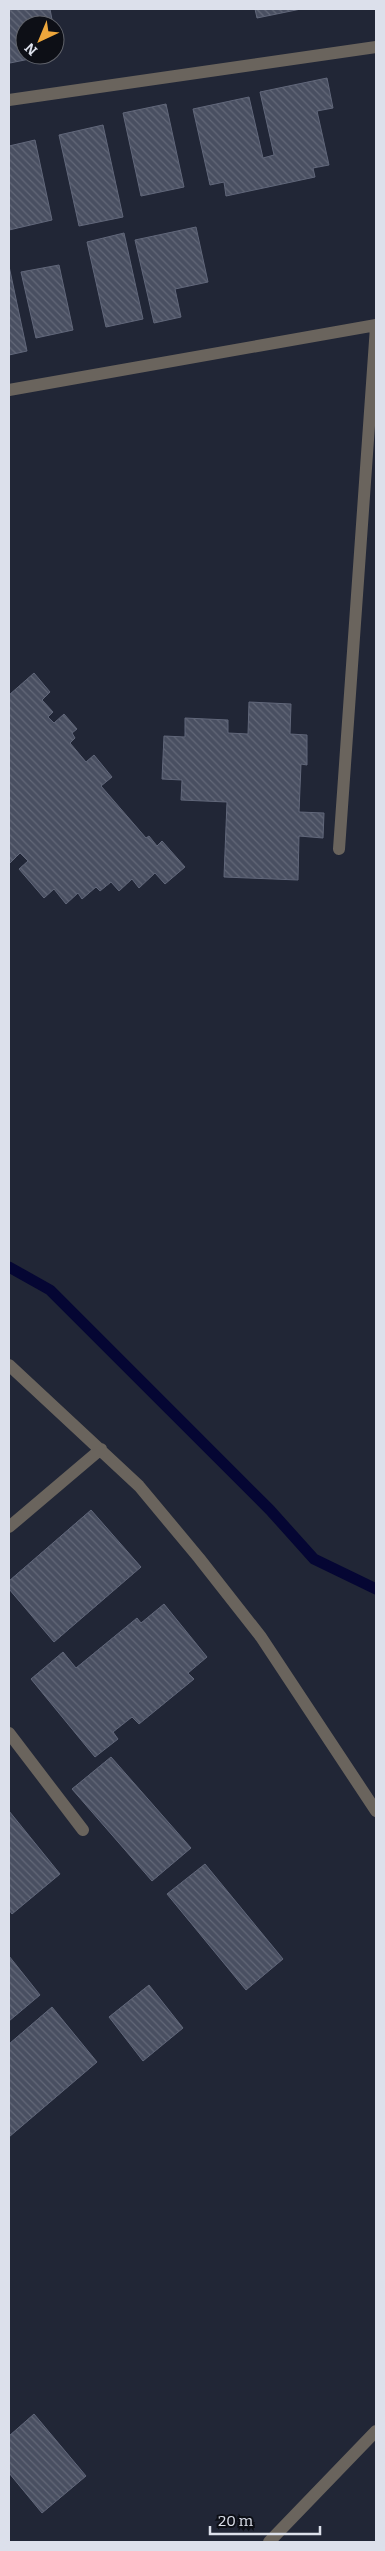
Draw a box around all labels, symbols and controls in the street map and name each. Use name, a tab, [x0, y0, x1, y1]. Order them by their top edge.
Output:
north arrow	[15, 15, 65, 65]
text: N	[21, 39, 41, 59]
scale bar	[210, 2504, 320, 2536]
text: 20 m	[218, 2512, 254, 2530]

